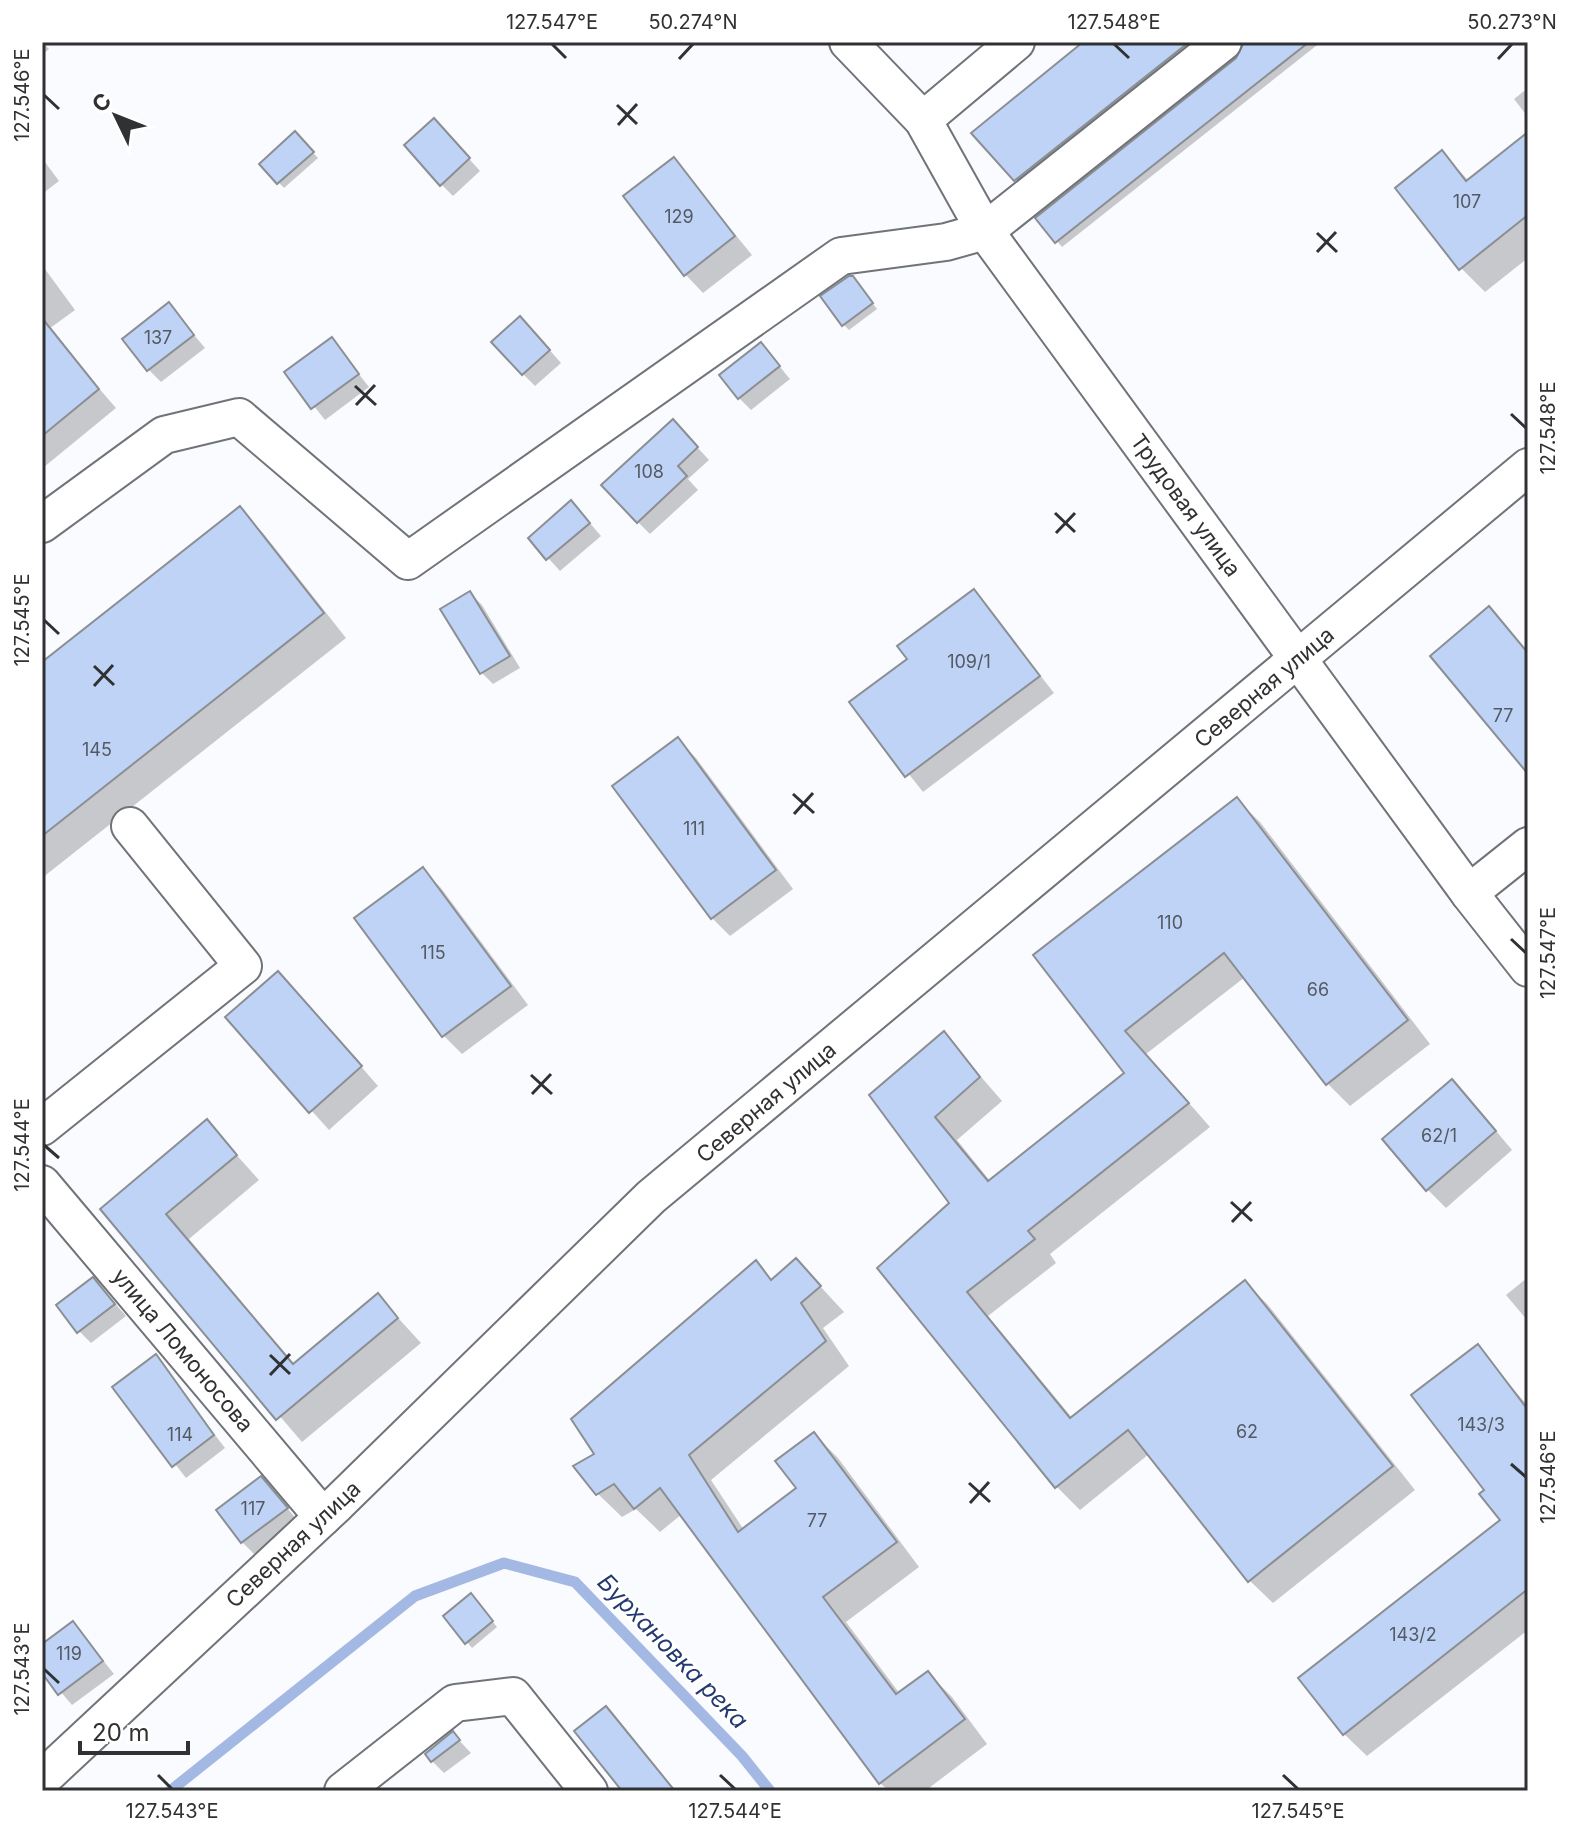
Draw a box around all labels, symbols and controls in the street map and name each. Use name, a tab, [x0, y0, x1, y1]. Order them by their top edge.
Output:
text: 127.547°E	[506, 10, 598, 34]
text: 50.274°N	[648, 10, 738, 34]
text: 127.548°E	[1068, 10, 1160, 34]
text: 50.273°N	[1467, 10, 1557, 34]
text: 127.546°E	[10, 48, 34, 142]
north arrow	[76, 76, 156, 156]
text: С	[86, 88, 116, 117]
house number: 107	[1453, 191, 1481, 212]
house number: 129	[664, 206, 694, 227]
house number: 137	[144, 327, 172, 348]
text: 127.548°E	[1536, 382, 1560, 474]
street label: Трудовая улица	[1126, 429, 1246, 581]
house number: 108	[634, 461, 664, 482]
text: 127.545°E	[10, 574, 34, 667]
street label: Северная улица	[1189, 621, 1339, 753]
house number: 109/1	[947, 651, 991, 672]
house number: 77	[1493, 705, 1513, 726]
house number: 145	[82, 739, 112, 760]
house number: 111	[683, 818, 705, 839]
text: 127.547°E	[1536, 907, 1560, 999]
house number: 110	[1157, 912, 1183, 933]
house number: 115	[420, 942, 446, 963]
house number: 66	[1307, 979, 1329, 1000]
street label: Северная улица	[691, 1036, 841, 1168]
text: 127.544°E	[10, 1098, 34, 1192]
house number: 62/1	[1421, 1125, 1457, 1146]
street label: улица Ломоносова	[107, 1263, 259, 1437]
house number: 143/3	[1457, 1414, 1505, 1435]
house number: 62	[1236, 1421, 1258, 1442]
house number: 114	[167, 1424, 193, 1445]
text: 127.546°E	[1536, 1430, 1560, 1524]
street label: Северная улица	[221, 1475, 365, 1613]
house number: 117	[241, 1498, 265, 1519]
house number: 77	[807, 1510, 827, 1531]
water label: Бурхановка река	[592, 1568, 754, 1734]
text: 127.543°E	[10, 1623, 34, 1715]
house number: 143/2	[1389, 1624, 1437, 1645]
house number: 119	[56, 1643, 82, 1664]
scale bar	[80, 1705, 188, 1755]
text: 20 m	[92, 1718, 150, 1747]
text: 127.543°E	[126, 1799, 218, 1823]
text: 127.544°E	[688, 1799, 782, 1823]
text: 127.545°E	[1252, 1799, 1345, 1823]

